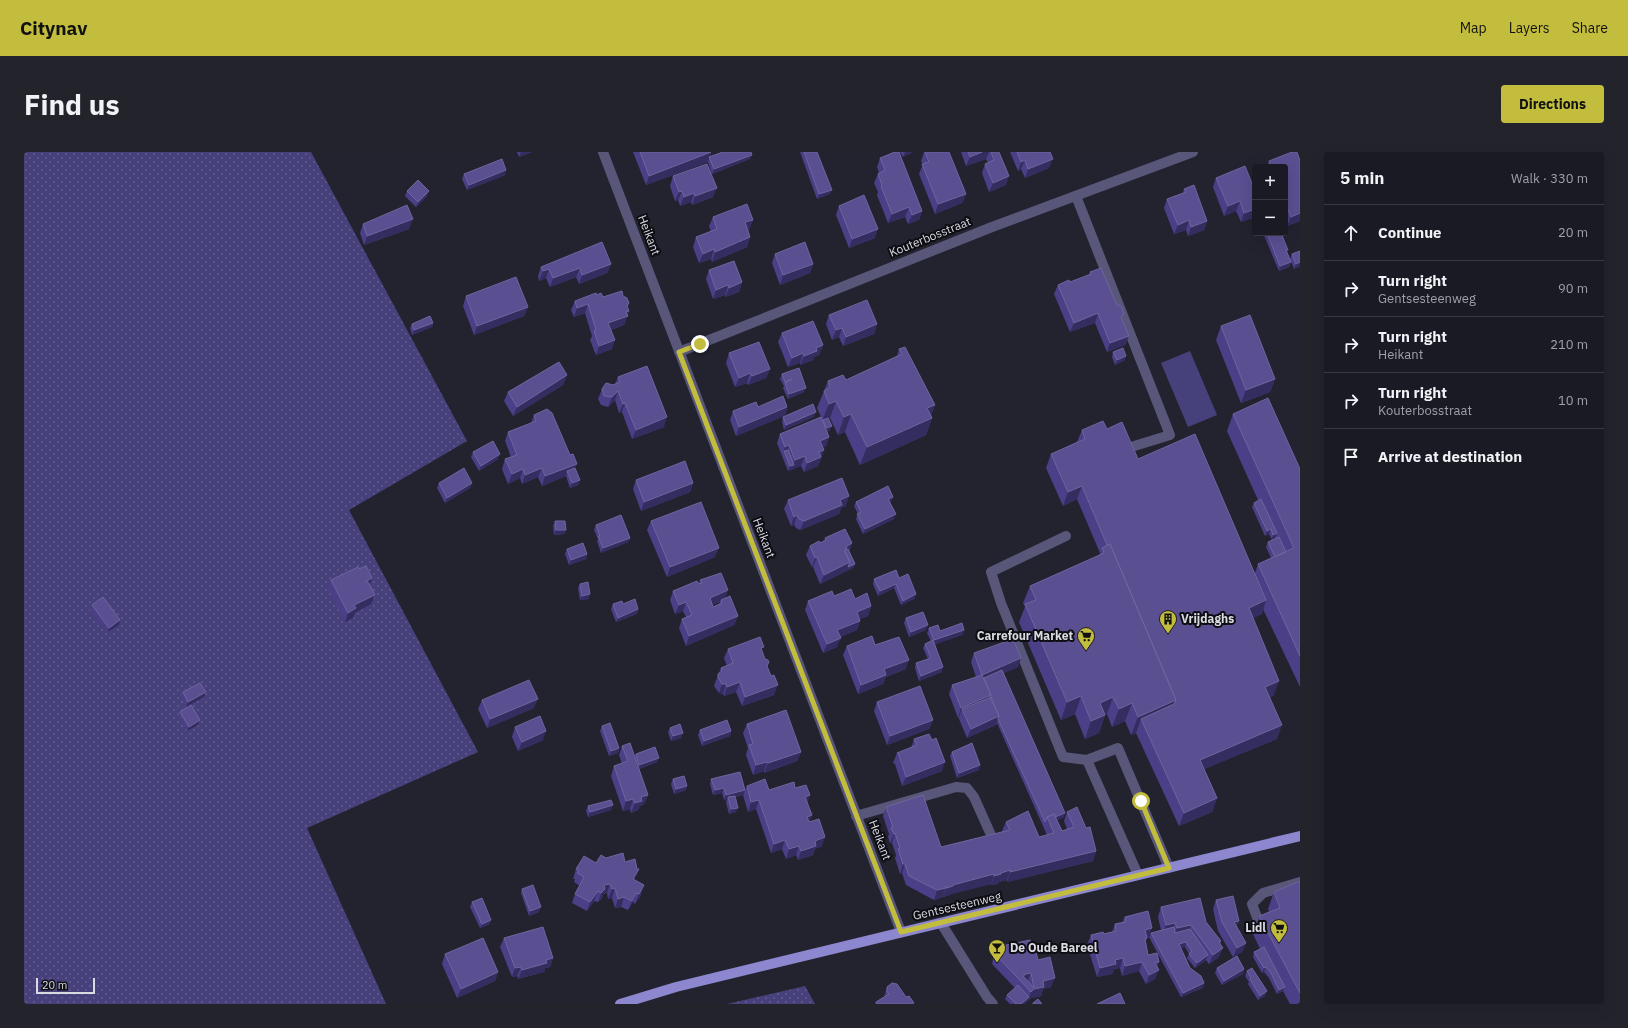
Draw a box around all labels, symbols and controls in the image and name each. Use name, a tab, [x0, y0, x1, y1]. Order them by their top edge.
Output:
text: Citynav	[20, 16, 87, 40]
text: Map	[1460, 19, 1487, 37]
text: Layers	[1509, 19, 1550, 37]
text: Share	[1572, 19, 1608, 37]
button: Directions	[1501, 85, 1604, 123]
text: Find us	[24, 86, 120, 123]
map controls	[1252, 164, 1288, 236]
button: +	[1252, 164, 1288, 200]
text: 5 min	[1340, 167, 1384, 189]
text: Walk · 330 m	[1511, 170, 1588, 187]
button: −	[1252, 200, 1288, 236]
street label: Heikant	[635, 213, 664, 257]
street label: Kouterbosstraat	[887, 213, 973, 260]
icon: ahead	[1340, 222, 1362, 244]
text: Continue	[1378, 223, 1442, 242]
text: 20 m	[1558, 224, 1588, 241]
text: Turn right	[1378, 271, 1447, 290]
icon: right	[1340, 278, 1362, 300]
text: 90 m	[1558, 280, 1588, 297]
text: Gentsesteenweg	[1378, 290, 1476, 307]
text: Turn right	[1378, 327, 1447, 346]
icon: right	[1340, 334, 1362, 356]
route end	[691, 335, 709, 353]
text: 210 m	[1550, 336, 1588, 353]
text: Heikant	[1378, 346, 1423, 363]
text: Turn right	[1378, 383, 1447, 402]
icon: right	[1340, 390, 1362, 412]
text: 10 m	[1558, 392, 1588, 409]
text: Kouterbosstraat	[1378, 402, 1472, 419]
icon: arrive	[1340, 446, 1362, 468]
text: Arrive at destination	[1378, 447, 1522, 466]
street label: Heikant	[750, 516, 779, 560]
building icon: Vrijdaghs	[1158, 609, 1178, 634]
place label: Vrijdaghs	[1181, 611, 1234, 626]
supermarket icon: Carrefour Market	[1076, 626, 1096, 651]
place label: Carrefour Market	[977, 628, 1073, 643]
route start	[1132, 792, 1150, 810]
street label: Heikant	[866, 818, 895, 862]
street label: Gentsesteenweg	[911, 888, 1003, 923]
supermarket icon: Lidl	[1269, 918, 1289, 943]
place label: Lidl	[1245, 920, 1266, 935]
bar icon: De Oude Bareel	[987, 938, 1007, 963]
place label: De Oude Bareel	[1010, 940, 1098, 955]
scale bar	[36, 976, 95, 995]
text: 20 m	[42, 978, 67, 992]

